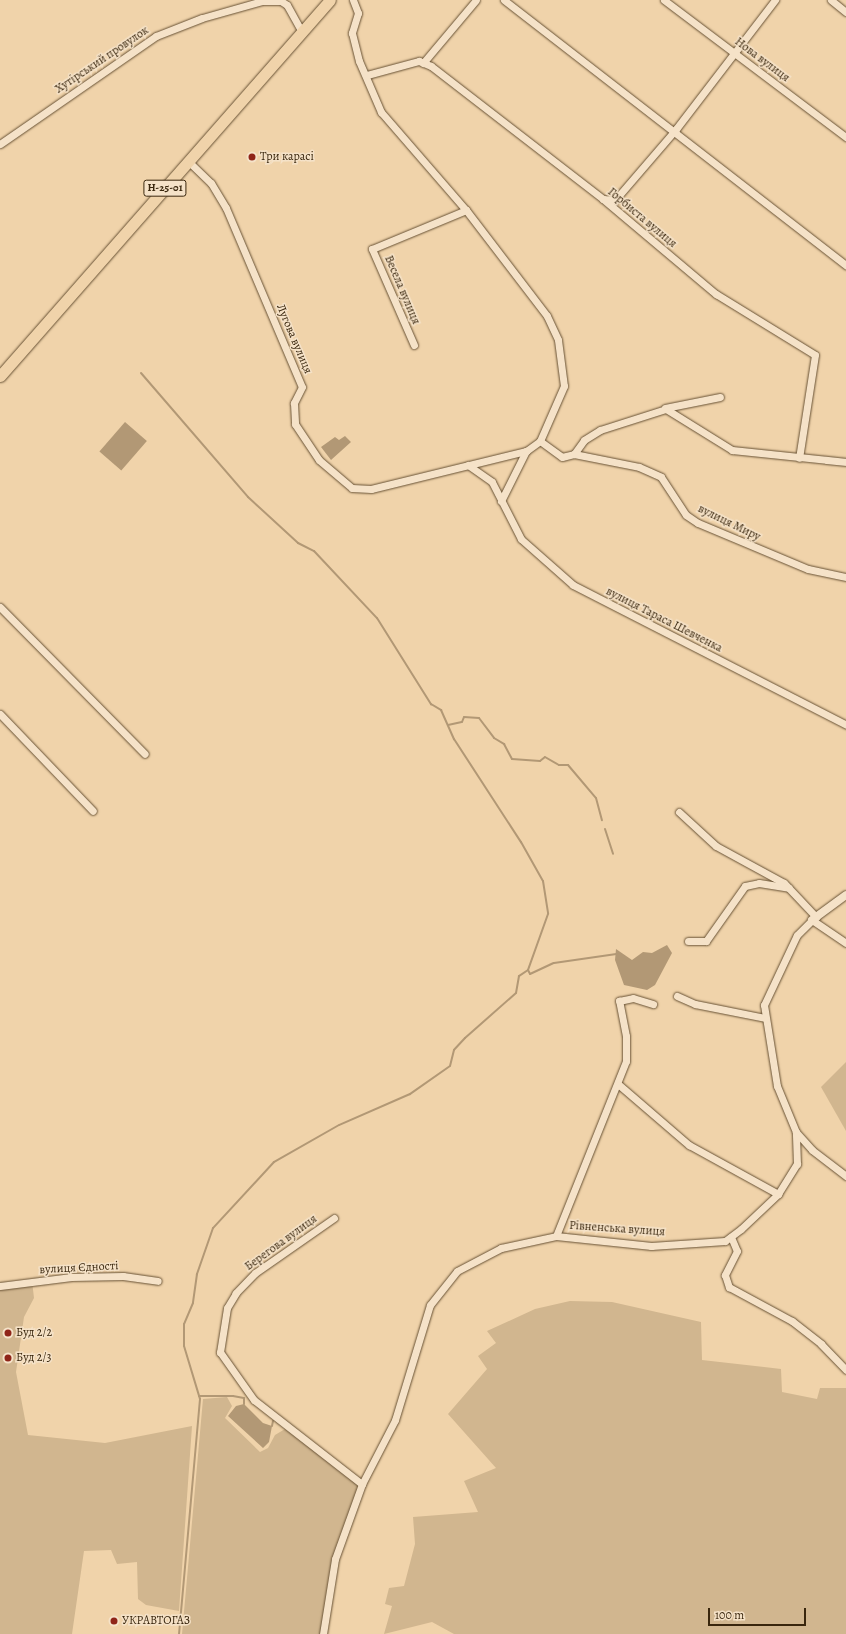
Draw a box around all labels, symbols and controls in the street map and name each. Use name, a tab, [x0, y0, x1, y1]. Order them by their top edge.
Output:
street label: Хутірський провулок	[53, 23, 151, 97]
street label: Нова вулиця	[732, 35, 792, 85]
place label: Три карасі	[260, 150, 314, 164]
marker: Три карасі	[247, 152, 257, 162]
road number: Н-25-01	[143, 179, 187, 197]
street label: Горбиста вулиця	[604, 185, 680, 251]
street label: Весела вулиця	[381, 253, 423, 327]
street label: Лугова вулиця	[273, 302, 315, 376]
street label: вулиця Миру	[695, 502, 763, 544]
street label: вулиця Тараса Шевченка	[603, 584, 725, 656]
street label: Берегова вулиця	[242, 1212, 320, 1274]
street label: Рівненська вулиця	[569, 1218, 665, 1240]
street label: вулиця Єдності	[39, 1259, 119, 1277]
place label: Буд 2/2	[16, 1326, 52, 1340]
marker: Буд 2/2	[3, 1328, 13, 1338]
place label: Буд 2/3	[16, 1351, 51, 1365]
marker: Буд 2/3	[3, 1353, 13, 1363]
scale bar	[710, 1600, 808, 1626]
text: 100 m	[715, 1607, 744, 1623]
place label: УКРАВТОГАЗ	[122, 1614, 190, 1628]
marker: УКРАВТОГАЗ	[109, 1616, 119, 1626]

